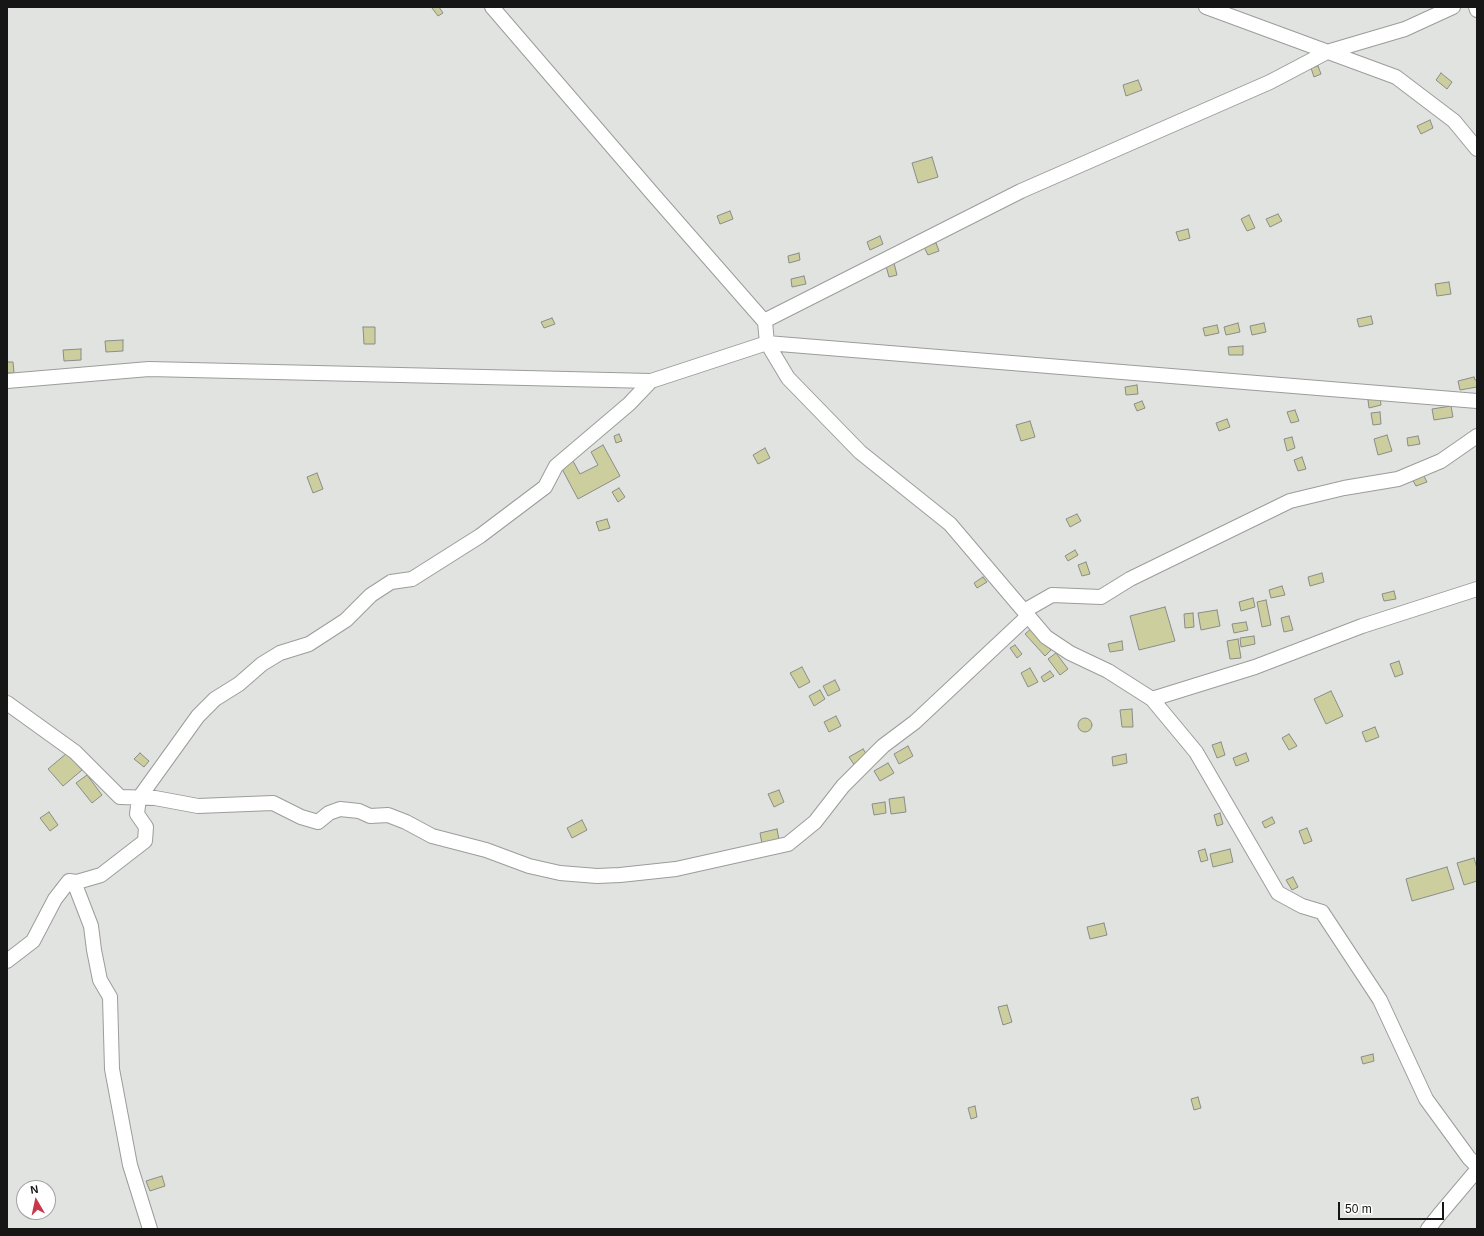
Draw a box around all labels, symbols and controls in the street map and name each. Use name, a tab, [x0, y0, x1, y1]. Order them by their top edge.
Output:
north arrow	[16, 1180, 56, 1220]
text: N	[29, 1183, 39, 1196]
scale bar	[1340, 1194, 1446, 1220]
text: 50 m	[1345, 1202, 1372, 1216]

